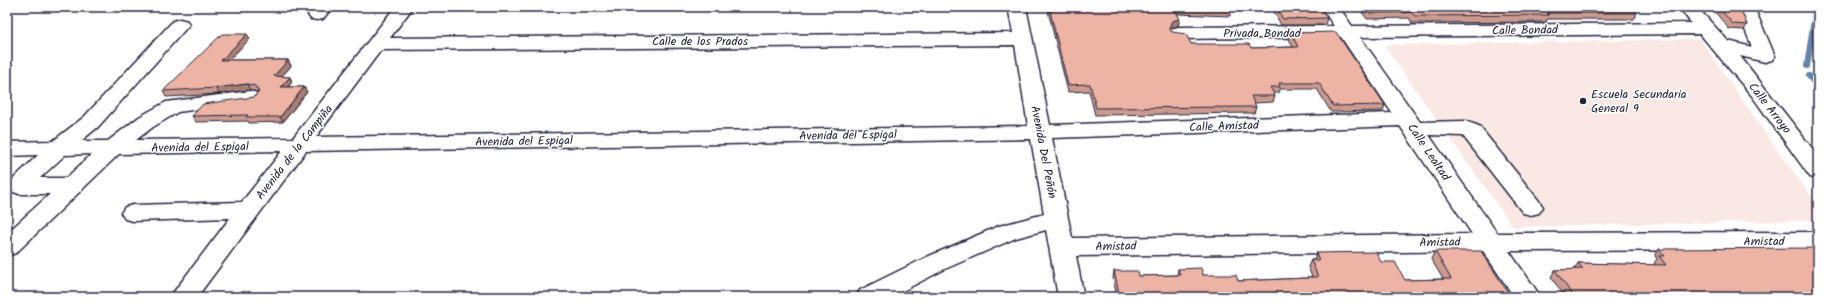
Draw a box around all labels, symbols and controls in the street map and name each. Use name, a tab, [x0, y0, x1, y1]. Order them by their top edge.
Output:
street label: Calle Bondad	[1492, 20, 1559, 41]
street label: Privada Bondad	[1223, 24, 1302, 43]
street label: Calle de los Prados	[652, 32, 748, 51]
street label: Calle Arroyo	[1743, 79, 1796, 138]
place label: Escuela Secundaria General 9	[1591, 85, 1687, 118]
marker: Escuela Secundaria General 9	[1578, 96, 1588, 106]
street label: Avenida de la Campiña	[251, 100, 338, 204]
street label: Avenida Del Peñón	[1025, 104, 1062, 200]
street label: Calle Amistad	[1189, 116, 1260, 137]
street label: Calle Lealtad	[1402, 120, 1455, 186]
street label: Avenida del Espigal	[799, 125, 897, 146]
street label: Avenida del Espigal	[475, 131, 573, 152]
street label: Avenida del Espigal	[151, 137, 249, 158]
street label: Amistad	[1743, 232, 1786, 251]
street label: Amistad	[1419, 233, 1462, 252]
street label: Amistad	[1095, 237, 1138, 256]

